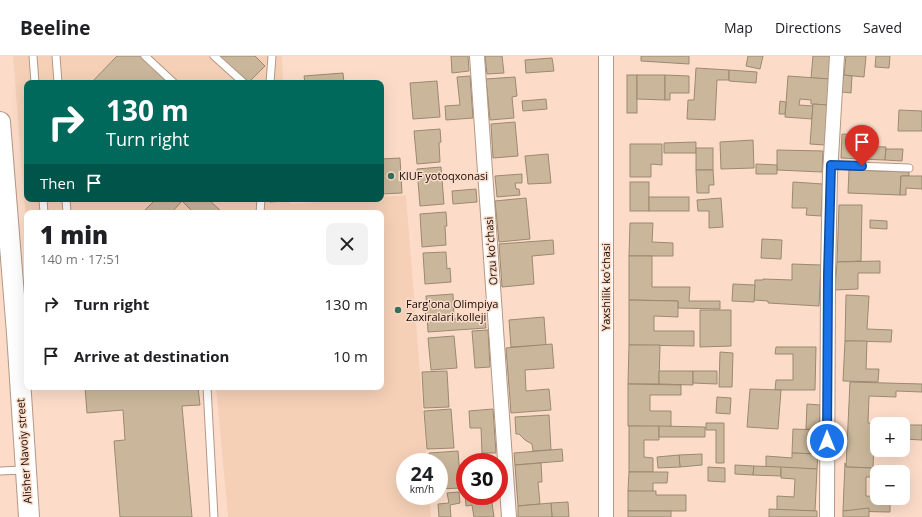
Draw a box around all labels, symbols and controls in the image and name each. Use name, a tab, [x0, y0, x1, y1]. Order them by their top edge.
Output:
text: Beeline	[20, 15, 91, 41]
text: Map	[724, 18, 753, 37]
text: Directions	[775, 18, 841, 37]
text: Saved	[863, 18, 902, 37]
text: 130 m	[106, 91, 189, 129]
icon: right	[40, 96, 92, 148]
pin	[845, 125, 879, 166]
text: Turn right	[106, 127, 189, 151]
icon: arrive	[851, 131, 873, 153]
place label: KIUF yotoqxonasi	[399, 168, 488, 183]
marker: KIUF yotoqxonasi	[386, 171, 396, 181]
icon: arrive	[83, 172, 105, 194]
text: Then	[40, 173, 75, 193]
street label: Orzu koʻchasi	[481, 216, 500, 286]
text: 1 min	[40, 218, 108, 251]
button: close	[326, 223, 368, 265]
street label: Yaxshilik koʻchasi	[598, 243, 613, 331]
text: 140 m · 17:51	[40, 250, 121, 268]
icon: right	[40, 293, 62, 315]
text: Turn right	[74, 294, 149, 314]
text: 130 m	[324, 294, 368, 314]
place label: Farg'ona Olimpiya Zaxiralari kolleji	[406, 296, 498, 324]
marker: Farg'ona Olimpiya Zaxiralari kolleji	[393, 305, 403, 315]
icon: arrive	[40, 345, 62, 367]
text: Arrive at destination	[74, 346, 229, 366]
text: 10 m	[333, 346, 368, 366]
street label: Alisher Navoiy street	[12, 398, 35, 504]
map controls	[870, 417, 910, 505]
button: +	[870, 417, 910, 457]
position arrow	[806, 420, 848, 462]
speed limit sign: 30	[456, 453, 508, 505]
text: 24	[411, 460, 433, 487]
button: −	[870, 465, 910, 505]
text: km/h	[410, 482, 434, 496]

